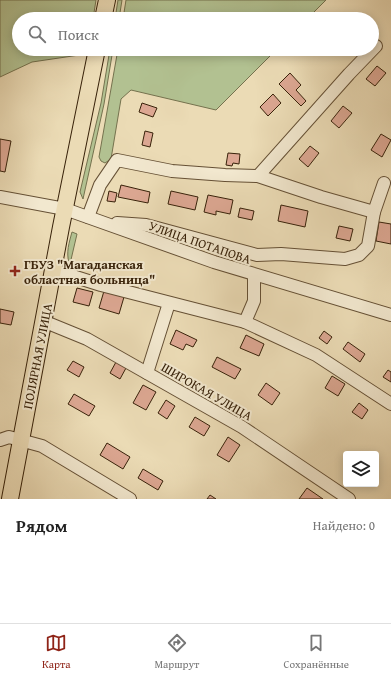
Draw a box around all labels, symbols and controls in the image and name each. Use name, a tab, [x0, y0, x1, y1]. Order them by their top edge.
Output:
search box	[12, 12, 379, 56]
icon: search	[26, 23, 48, 45]
text: Поиск	[58, 24, 99, 45]
street label: УЛИЦА ПОТАПОВА	[146, 216, 254, 269]
place label: ГБУЗ "Магаданская областная больница"	[24, 255, 155, 289]
marker: ГБУЗ "Магаданская областная больница"	[9, 265, 21, 277]
street label: ПОЛЯРНАЯ УЛИЦА	[18, 301, 57, 411]
street label: ШИРОКАЯ УЛИЦА	[158, 358, 256, 425]
map controls	[343, 451, 379, 487]
button: layers	[343, 451, 379, 487]
text: Рядом	[16, 513, 67, 538]
text: Найдено: 0	[313, 516, 375, 535]
tab: Карта	[42, 632, 70, 672]
tab: Маршрут	[154, 632, 199, 672]
tab: Сохранённые	[283, 632, 349, 672]

